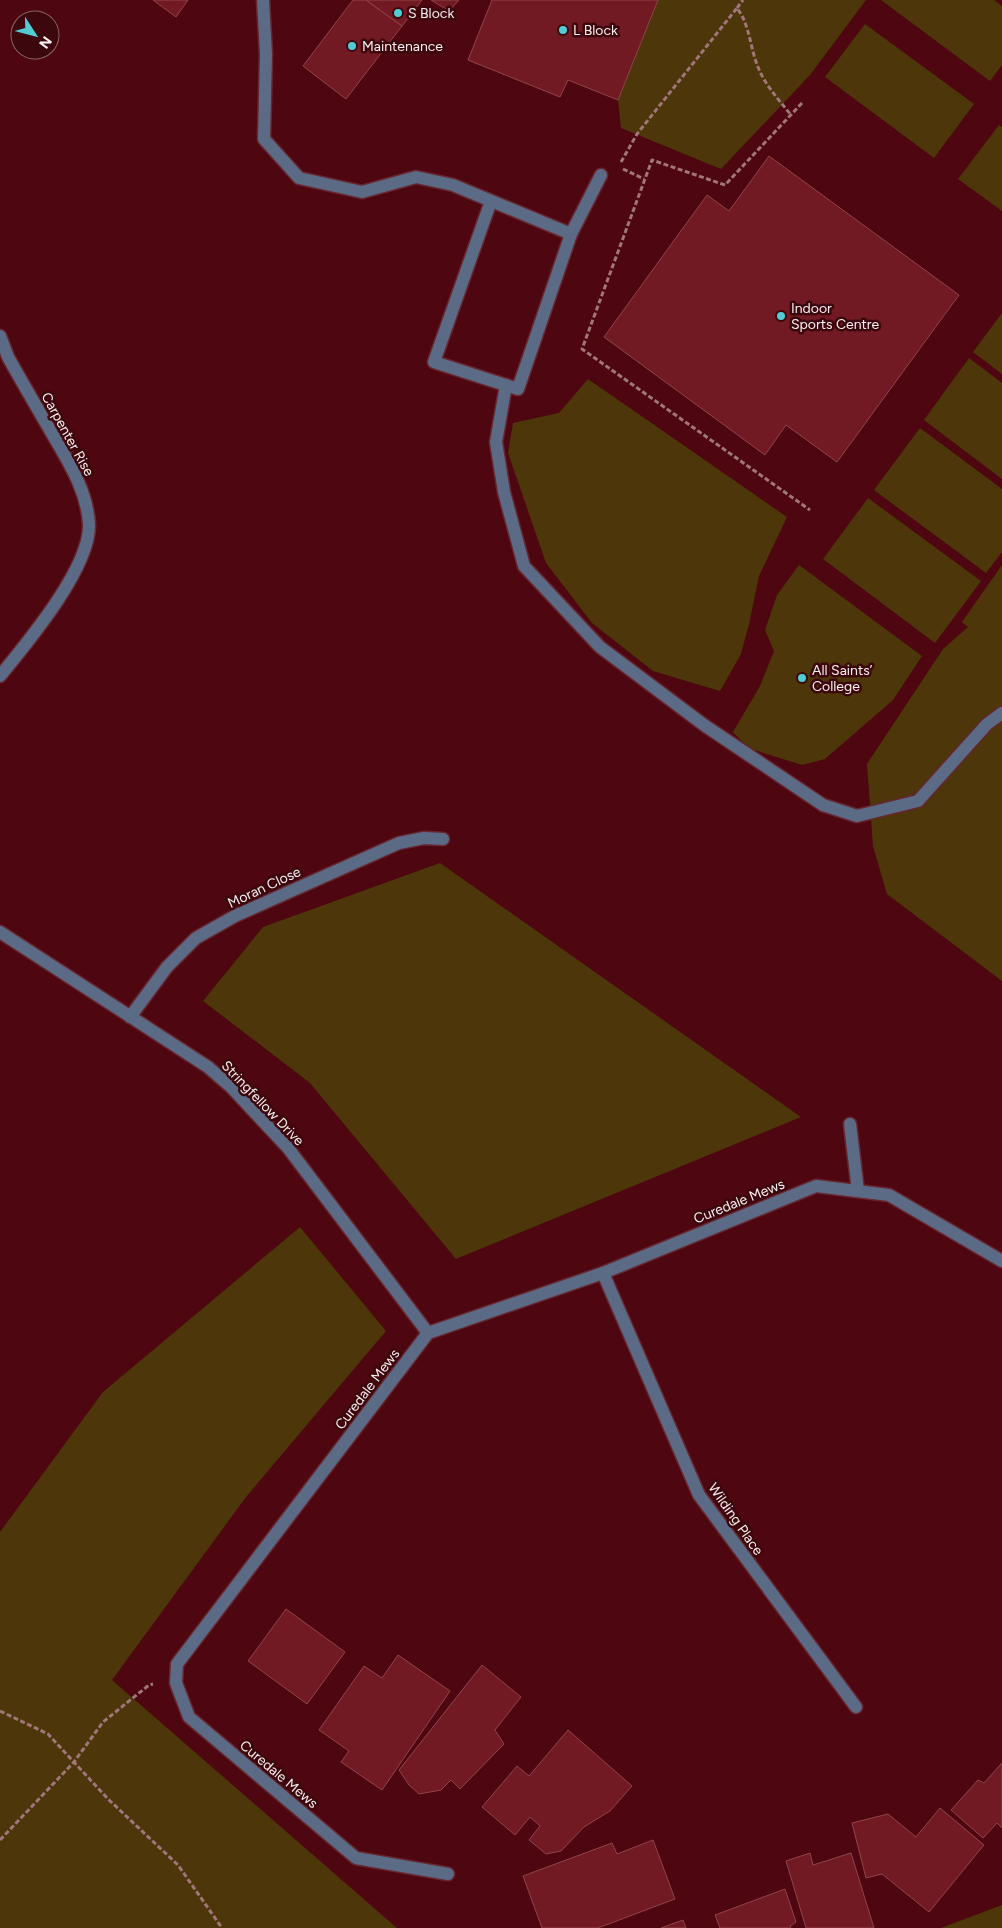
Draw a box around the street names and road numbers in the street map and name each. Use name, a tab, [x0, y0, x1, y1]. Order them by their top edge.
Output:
street label: Carpenter Rise	[38, 389, 98, 479]
street label: Moran Close	[225, 863, 304, 912]
street label: Stringfellow Drive	[218, 1057, 308, 1150]
street label: Curedale Mews	[691, 1175, 787, 1227]
street label: Curedale Mews	[332, 1346, 403, 1433]
street label: Wilding Place	[704, 1480, 767, 1559]
street label: Curedale Mews	[236, 1737, 321, 1812]

